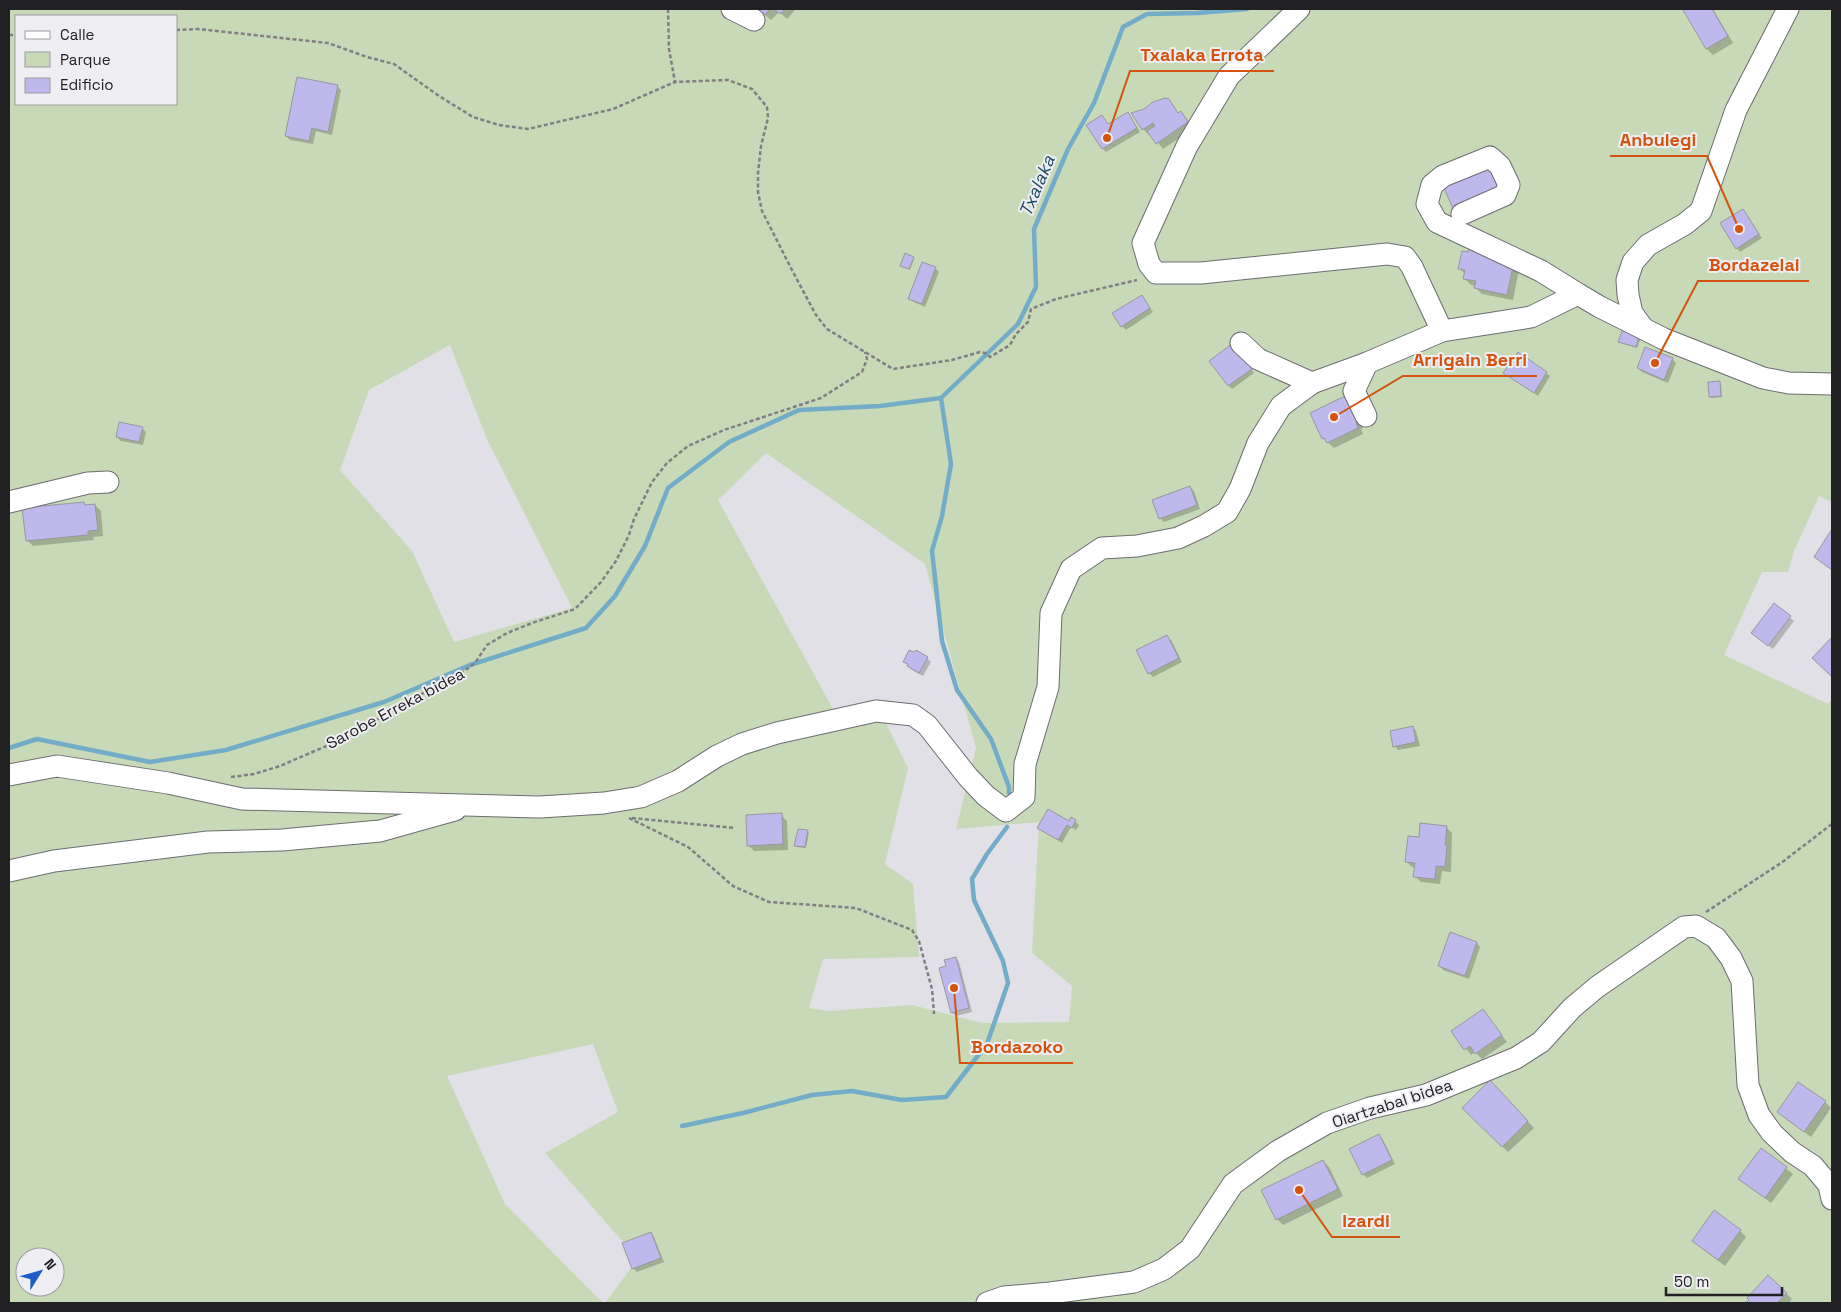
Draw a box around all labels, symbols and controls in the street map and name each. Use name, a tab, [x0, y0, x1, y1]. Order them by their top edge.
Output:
legend	[15, 15, 178, 105]
text: Calle	[60, 25, 95, 44]
callout: Txalaka Errota	[1130, 38, 1274, 71]
text: Txalaka Errota	[1140, 43, 1264, 66]
text: Parque	[60, 50, 111, 69]
text: Edificio	[60, 75, 114, 94]
callout: Anbulegi	[1610, 123, 1707, 156]
text: Anbulegi	[1620, 128, 1696, 151]
water label: Txalaka	[1013, 151, 1060, 220]
callout: Bordazelai	[1698, 248, 1809, 281]
text: Bordazelai	[1708, 253, 1800, 276]
callout: Arrigain Berri	[1403, 343, 1537, 376]
text: Arrigain Berri	[1413, 348, 1527, 371]
street label: Sarobe Erreka bidea	[322, 663, 468, 754]
callout: Bordazoko	[960, 1030, 1073, 1063]
text: Bordazoko	[971, 1035, 1063, 1058]
street label: Oiartzabal bidea	[1329, 1074, 1455, 1133]
callout: Izardi	[1332, 1204, 1400, 1237]
text: Izardi	[1342, 1209, 1390, 1232]
north arrow	[15, 1247, 65, 1297]
text: N	[40, 1255, 60, 1273]
scale bar	[1666, 1264, 1782, 1296]
text: 50 m	[1674, 1272, 1709, 1291]

